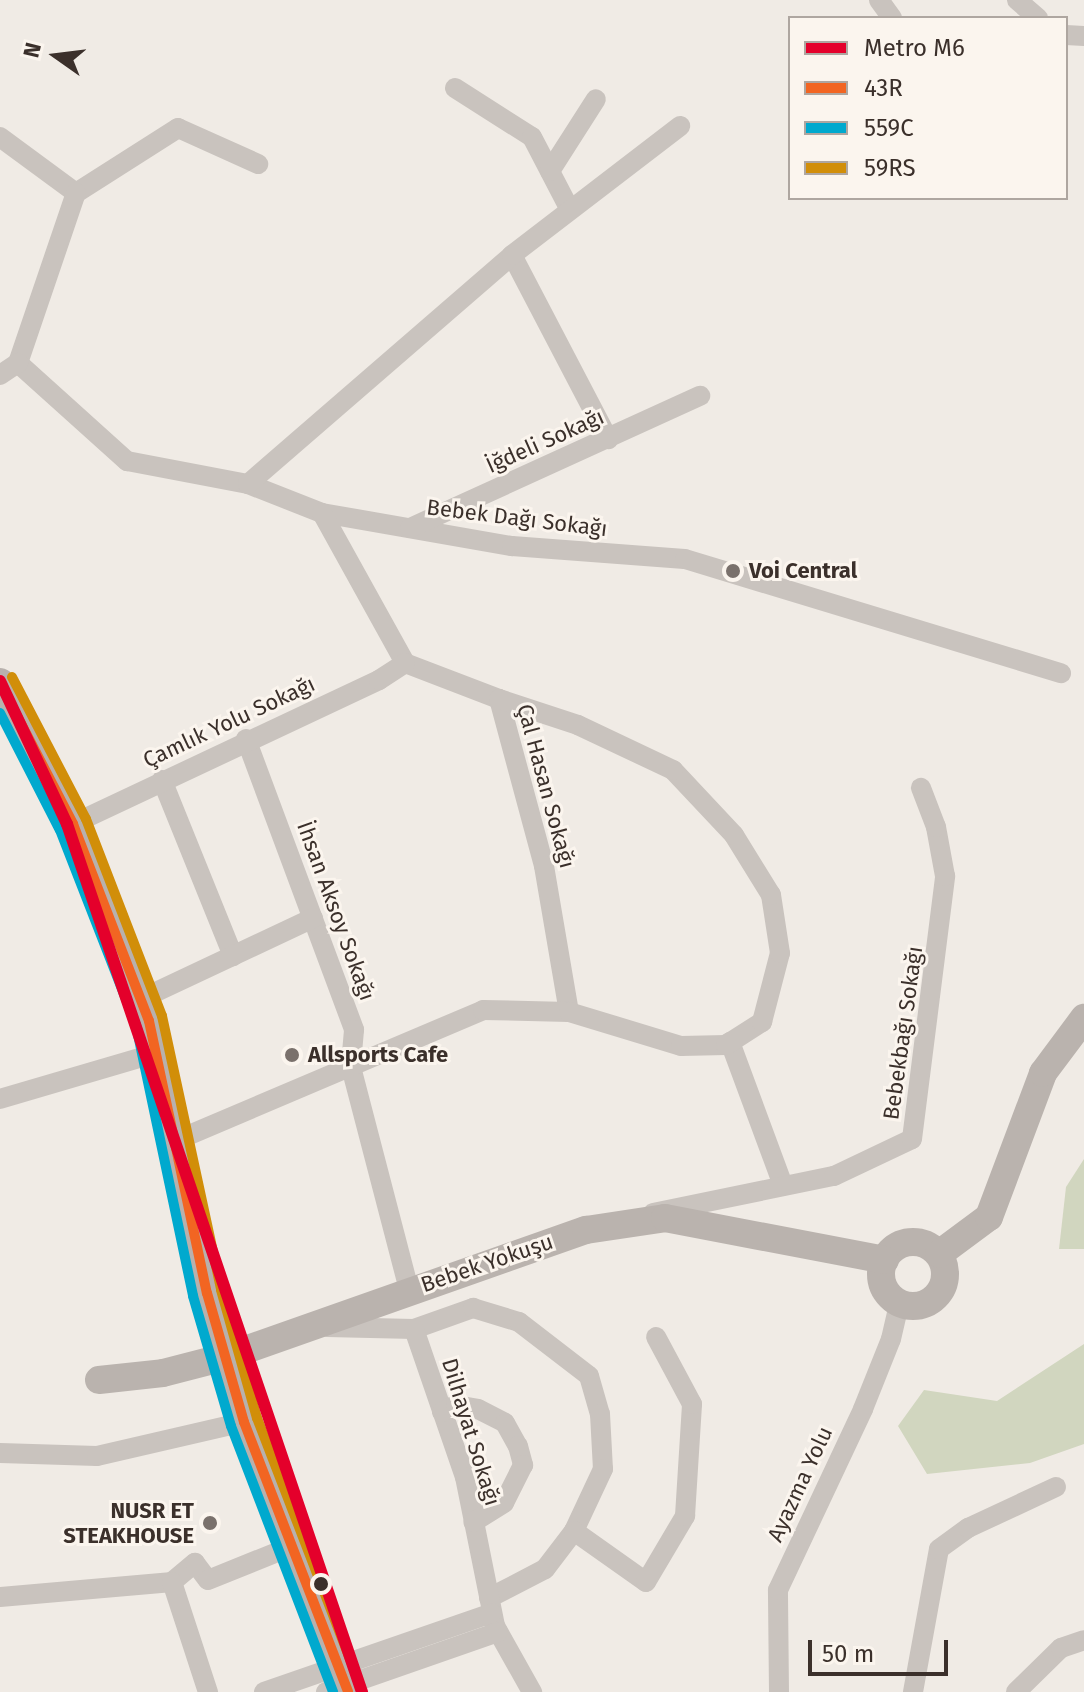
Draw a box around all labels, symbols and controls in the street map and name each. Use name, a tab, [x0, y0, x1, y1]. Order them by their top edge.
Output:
north arrow	[16, 16, 96, 96]
legend	[788, 16, 1068, 200]
text: Metro M6	[864, 34, 965, 62]
text: N	[17, 40, 47, 60]
text: 43R	[864, 74, 903, 102]
text: 559C	[864, 114, 914, 142]
text: 59RS	[864, 154, 916, 182]
street label: İğdeli Sokağı	[482, 403, 608, 479]
street label: Bebek Dağı Sokağı	[425, 494, 609, 542]
place label: Voi Central	[749, 558, 857, 584]
marker: Voi Central	[724, 562, 742, 580]
street label: Çamlık Yolu Sokağı	[139, 671, 319, 773]
street label: Çal Hasan Sokağı	[511, 701, 581, 871]
street label: İhsan Aksoy Sokağı	[291, 818, 381, 1004]
street label: Bebekbağı Sokağı	[878, 945, 928, 1121]
place label: Allsports Cafe	[308, 1042, 448, 1068]
marker: Allsports Cafe	[283, 1046, 301, 1064]
street label: Bebek Yokuşu	[417, 1228, 557, 1298]
street label: Dilhayat Sokağı	[436, 1355, 506, 1509]
street label: Ayazma Yolu	[762, 1422, 838, 1546]
place label: NUSR ET STEAKHOUSE	[63, 1497, 194, 1548]
marker: NUSR ET STEAKHOUSE	[201, 1514, 219, 1532]
unlabelled marker	[313, 1576, 329, 1592]
scale bar	[812, 1624, 952, 1674]
text: 50 m	[822, 1640, 874, 1668]

